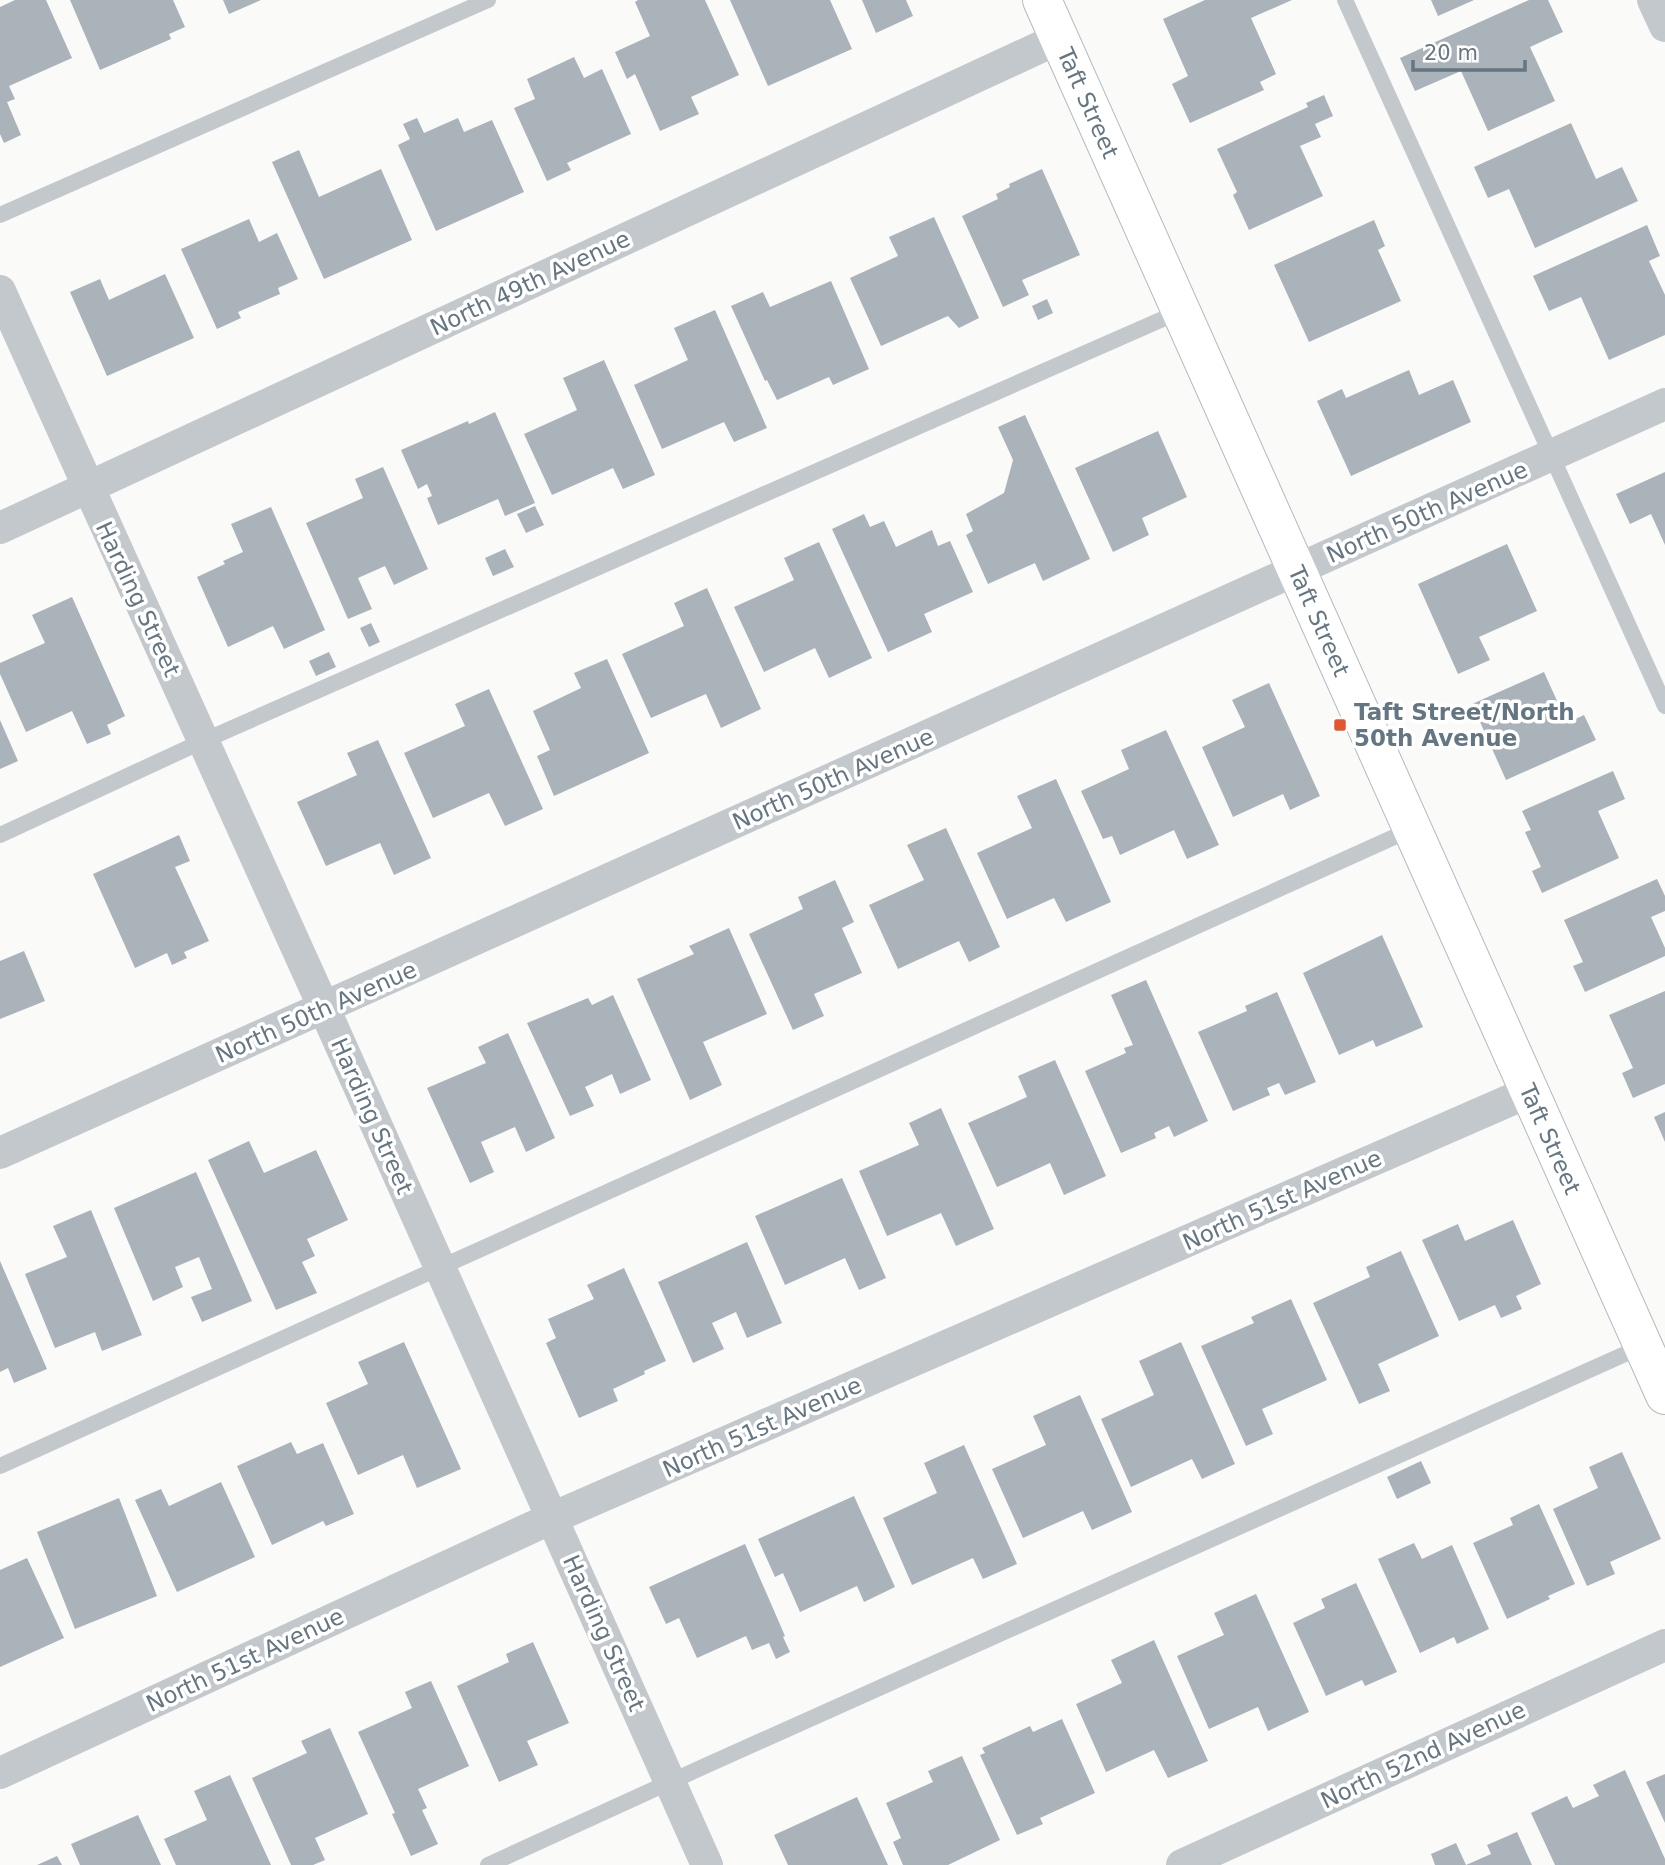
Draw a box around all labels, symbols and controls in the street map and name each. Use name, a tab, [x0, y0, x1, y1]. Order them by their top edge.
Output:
scale bar	[1413, 28, 1525, 72]
text: 20 m	[1424, 41, 1478, 65]
street label: Taft Street	[1052, 43, 1124, 162]
street label: North 49th Avenue	[426, 225, 634, 341]
street label: North 50th Avenue	[1322, 456, 1532, 568]
street label: Harding Street	[91, 517, 185, 681]
street label: Taft Street	[1283, 561, 1355, 680]
place label: Taft Street/North 50th Avenue	[1354, 699, 1575, 751]
marker: Taft Street/North 50th Avenue	[1332, 717, 1348, 733]
street label: North 50th Avenue	[728, 723, 938, 835]
street label: North 50th Avenue	[211, 956, 421, 1068]
street label: Harding Street	[326, 1034, 418, 1198]
street label: Taft Street	[1514, 1079, 1586, 1198]
street label: North 51st Avenue	[1179, 1144, 1385, 1256]
street label: North 51st Avenue	[659, 1371, 865, 1483]
street label: Harding Street	[558, 1551, 650, 1715]
street label: North 51st Avenue	[142, 1603, 348, 1717]
street label: North 52nd Avenue	[1317, 1696, 1529, 1814]

